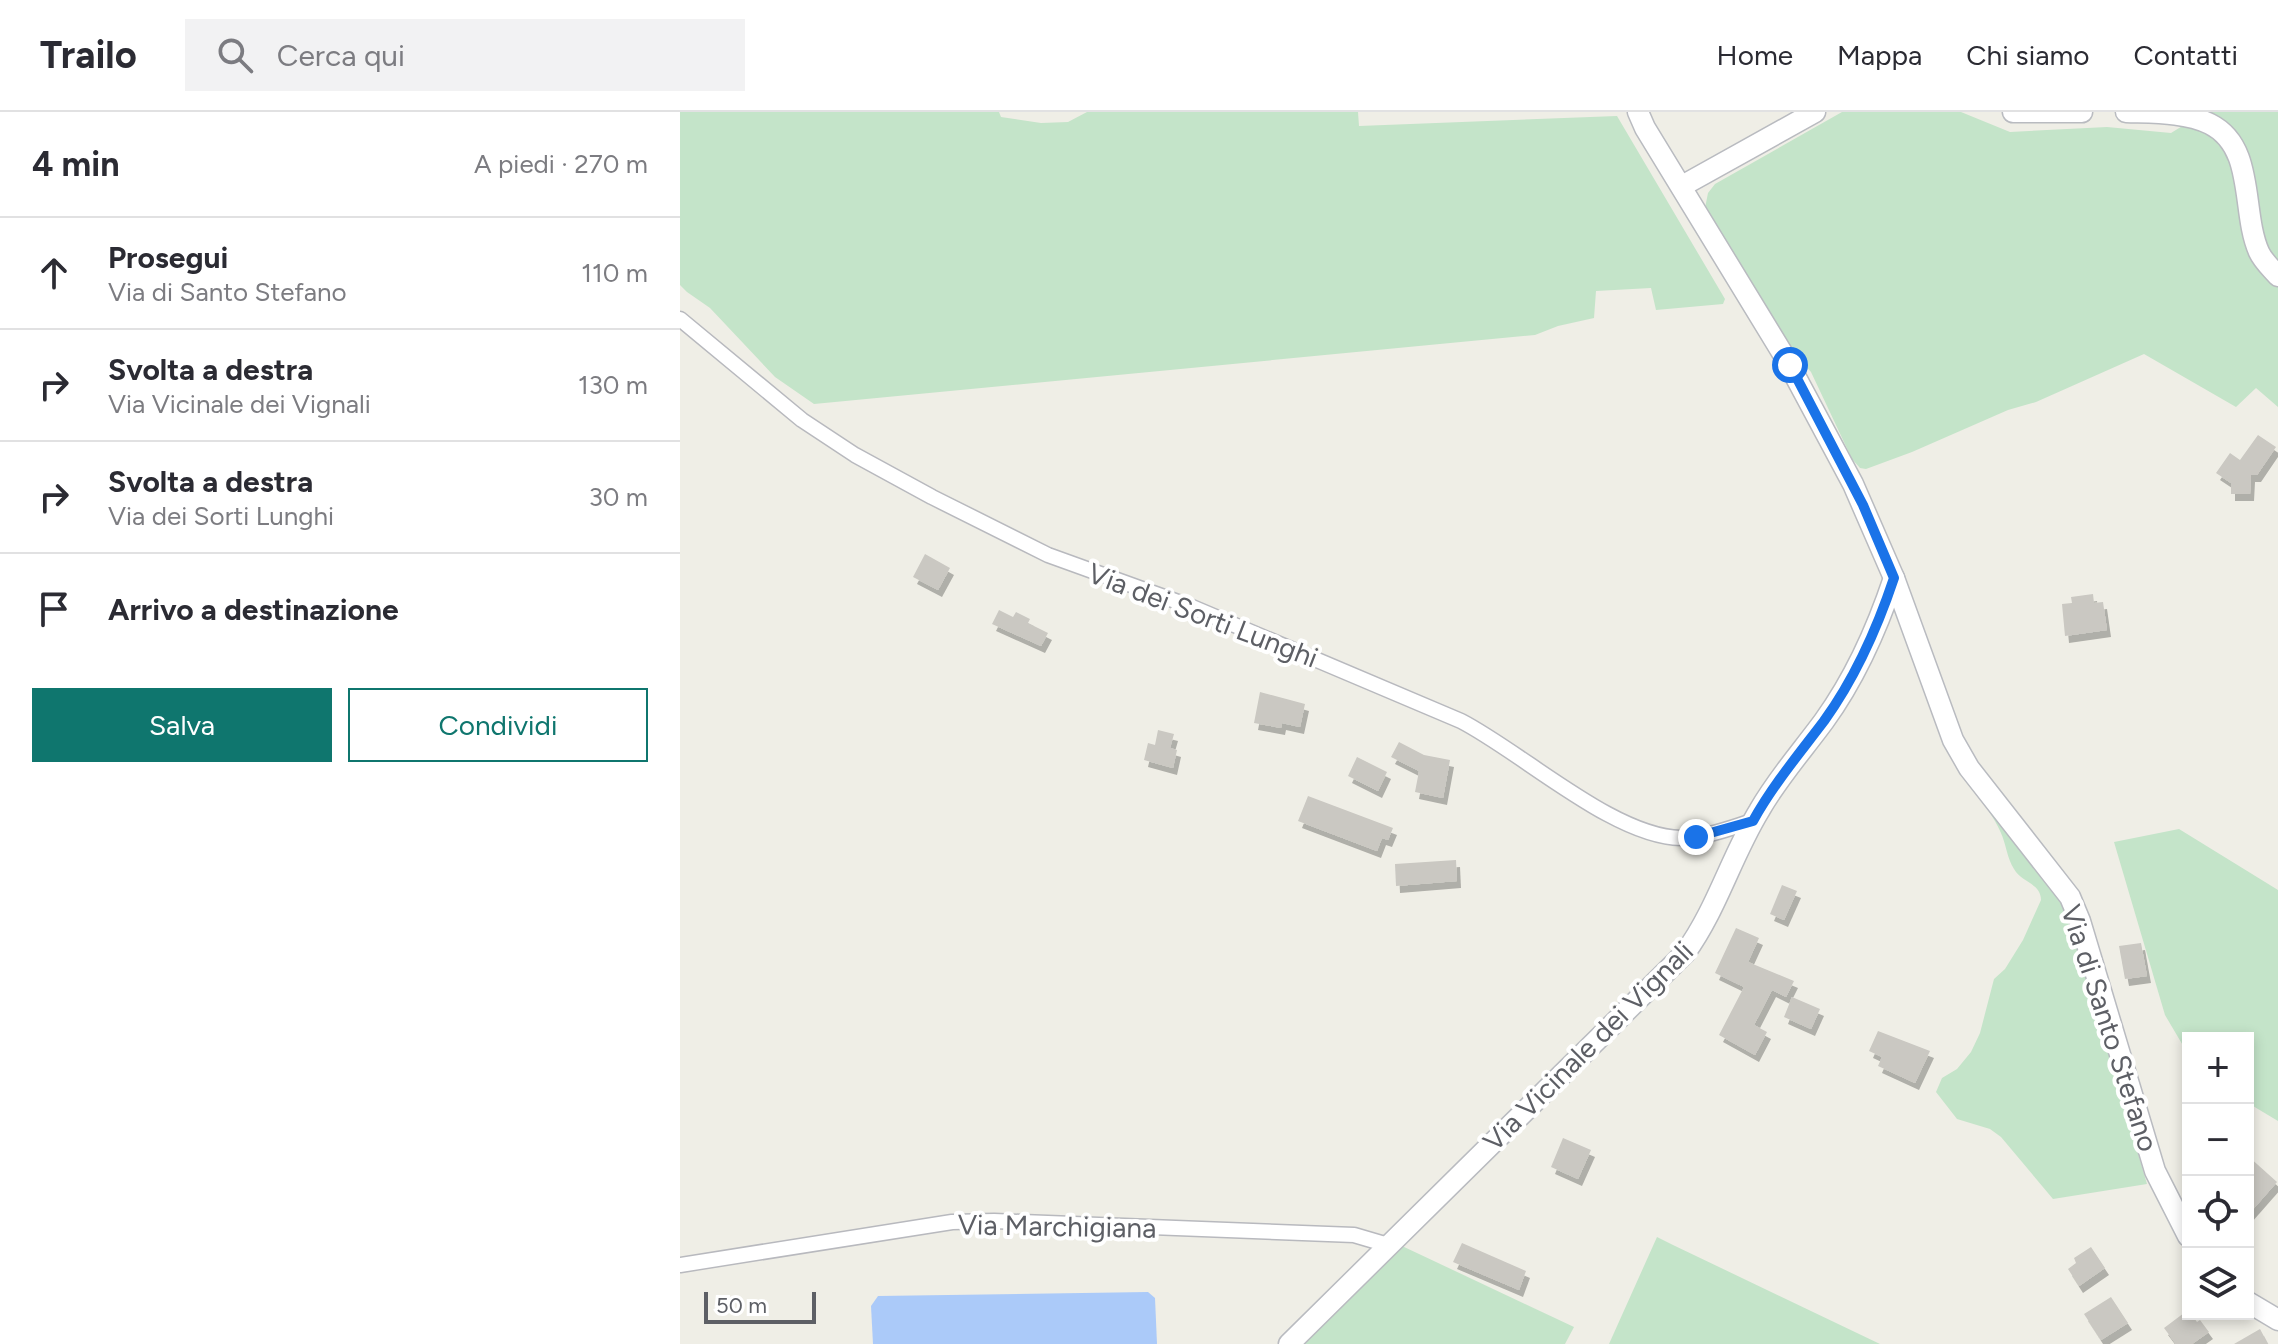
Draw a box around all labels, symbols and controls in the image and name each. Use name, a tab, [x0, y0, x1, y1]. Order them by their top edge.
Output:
search box	[185, 19, 745, 91]
text: Trailo	[40, 32, 137, 78]
icon: search	[213, 33, 257, 77]
text: Cerca qui	[277, 37, 405, 74]
text: Home	[1717, 38, 1793, 72]
text: Mappa	[1837, 38, 1922, 72]
text: Chi siamo	[1966, 38, 2089, 72]
text: Contatti	[2133, 38, 2238, 72]
text: 4 min	[32, 144, 119, 185]
text: A piedi · 270 m	[474, 148, 648, 180]
text: Prosegui	[108, 239, 228, 276]
icon: ahead	[32, 251, 76, 295]
text: 110 m	[581, 257, 648, 289]
text: Via di Santo Stefano	[108, 276, 347, 308]
route start	[1772, 347, 1808, 383]
text: Svolta a destra	[108, 351, 313, 388]
icon: right	[32, 363, 76, 407]
text: 130 m	[578, 369, 648, 401]
text: Via Vicinale dei Vignali	[108, 388, 371, 420]
text: Svolta a destra	[108, 463, 313, 500]
icon: right	[32, 475, 76, 519]
text: 30 m	[589, 481, 648, 513]
text: Via dei Sorti Lunghi	[108, 500, 334, 532]
street label: Via dei Sorti Lunghi	[1083, 556, 1323, 674]
icon: arrive	[32, 587, 76, 631]
text: Arrivo a destinazione	[108, 591, 399, 628]
button: Salva	[32, 688, 332, 762]
button: Condividi	[348, 688, 648, 762]
route end	[1678, 819, 1714, 855]
street label: Via di Santo Stefano	[2054, 901, 2166, 1155]
street label: Via Vicinale dei Vignali	[1476, 934, 1700, 1158]
map controls	[2182, 1032, 2254, 1320]
button: +	[2182, 1032, 2254, 1104]
button: −	[2182, 1104, 2254, 1176]
button: locate	[2182, 1176, 2254, 1248]
street label: Via Marchigiana	[957, 1207, 1157, 1245]
button: layers	[2182, 1248, 2254, 1320]
scale bar	[704, 1288, 816, 1324]
text: 50 m	[716, 1292, 767, 1319]

